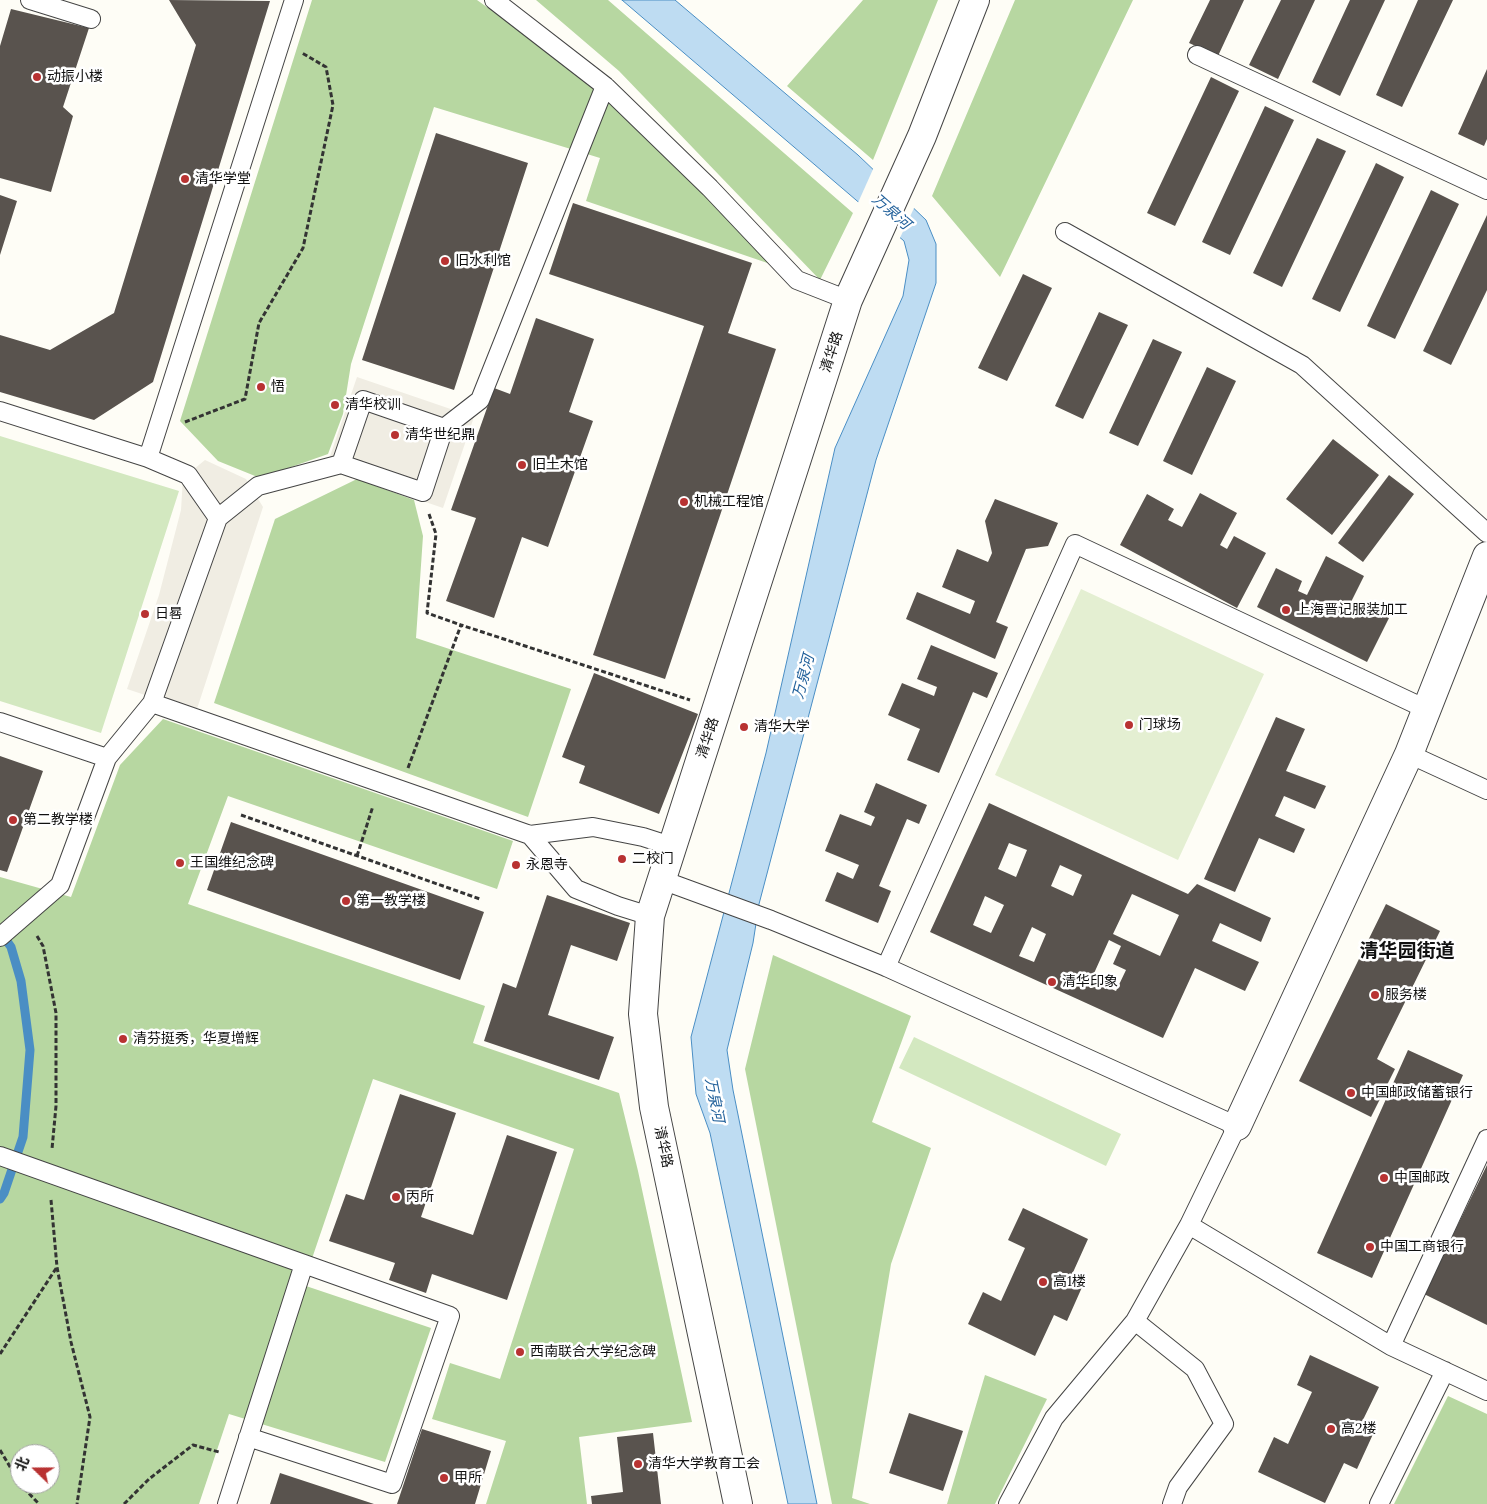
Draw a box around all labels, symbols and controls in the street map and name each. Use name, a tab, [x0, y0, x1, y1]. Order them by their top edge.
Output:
place label: 动振小楼	[47, 69, 103, 85]
marker: 动振小楼	[31, 71, 43, 83]
place label: 清华学堂	[195, 171, 251, 187]
marker: 清华学堂	[179, 173, 191, 185]
water label: 万泉河	[868, 190, 914, 234]
place label: 旧水利馆	[455, 253, 511, 269]
marker: 旧水利馆	[439, 255, 451, 267]
street label: 清华路	[818, 329, 846, 375]
place label: 悟	[271, 379, 285, 395]
marker: 悟	[255, 381, 267, 393]
place label: 清华校训	[345, 397, 401, 413]
marker: 清华校训	[329, 399, 341, 411]
place label: 清华世纪鼎	[405, 427, 475, 443]
marker: 清华世纪鼎	[389, 429, 401, 441]
place label: 旧土木馆	[532, 457, 588, 473]
marker: 旧土木馆	[516, 459, 528, 471]
place label: 机械工程馆	[694, 494, 764, 510]
marker: 机械工程馆	[678, 496, 690, 508]
place label: 上海晋记服装加工	[1296, 602, 1408, 618]
marker: 上海晋记服装加工	[1280, 604, 1292, 616]
place label: 日晷	[155, 606, 183, 622]
marker: 日晷	[139, 608, 151, 620]
water label: 万泉河	[789, 653, 819, 701]
street label: 清华路	[694, 715, 722, 761]
place label: 门球场	[1139, 717, 1181, 733]
place label: 清华大学	[754, 719, 810, 735]
marker: 门球场	[1123, 719, 1135, 731]
marker: 清华大学	[738, 721, 750, 733]
place label: 第二教学楼	[23, 812, 93, 828]
marker: 第二教学楼	[7, 814, 19, 826]
place label: 二校门	[632, 851, 674, 867]
marker: 二校门	[616, 853, 628, 865]
place label: 王国维纪念碑	[190, 855, 274, 871]
marker: 王国维纪念碑	[174, 857, 186, 869]
place label: 永恩寺	[526, 857, 568, 873]
marker: 永恩寺	[510, 859, 522, 871]
place label: 第一教学楼	[356, 893, 426, 909]
marker: 第一教学楼	[340, 895, 352, 907]
district label: 清华园街道	[1360, 941, 1454, 963]
place label: 清华印象	[1062, 974, 1118, 990]
marker: 清华印象	[1046, 976, 1058, 988]
place label: 服务楼	[1385, 987, 1427, 1003]
marker: 服务楼	[1369, 989, 1381, 1001]
place label: 清芬挺秀，华夏增辉	[133, 1031, 259, 1047]
marker: 清芬挺秀，华夏增辉	[117, 1033, 129, 1045]
water label: 万泉河	[701, 1076, 727, 1124]
place label: 中国邮政储蓄银行	[1361, 1085, 1473, 1101]
marker: 中国邮政储蓄银行	[1345, 1087, 1357, 1099]
street label: 清华路	[650, 1125, 676, 1169]
place label: 中国邮政	[1394, 1170, 1450, 1186]
marker: 中国邮政	[1378, 1172, 1390, 1184]
place label: 丙所	[406, 1189, 434, 1205]
marker: 丙所	[390, 1191, 402, 1203]
place label: 中国工商银行	[1380, 1239, 1464, 1255]
marker: 中国工商银行	[1364, 1241, 1376, 1253]
place label: 高1楼	[1053, 1274, 1086, 1290]
marker: 高1楼	[1037, 1276, 1049, 1288]
place label: 西南联合大学纪念碑	[530, 1344, 656, 1360]
marker: 西南联合大学纪念碑	[514, 1346, 526, 1358]
place label: 高2楼	[1341, 1421, 1377, 1437]
marker: 高2楼	[1325, 1423, 1337, 1435]
north arrow	[10, 1444, 60, 1494]
text: 北	[11, 1454, 33, 1474]
place label: 清华大学教育工会	[648, 1456, 760, 1472]
marker: 清华大学教育工会	[632, 1458, 644, 1470]
place label: 甲所	[454, 1470, 482, 1486]
marker: 甲所	[438, 1472, 450, 1484]

